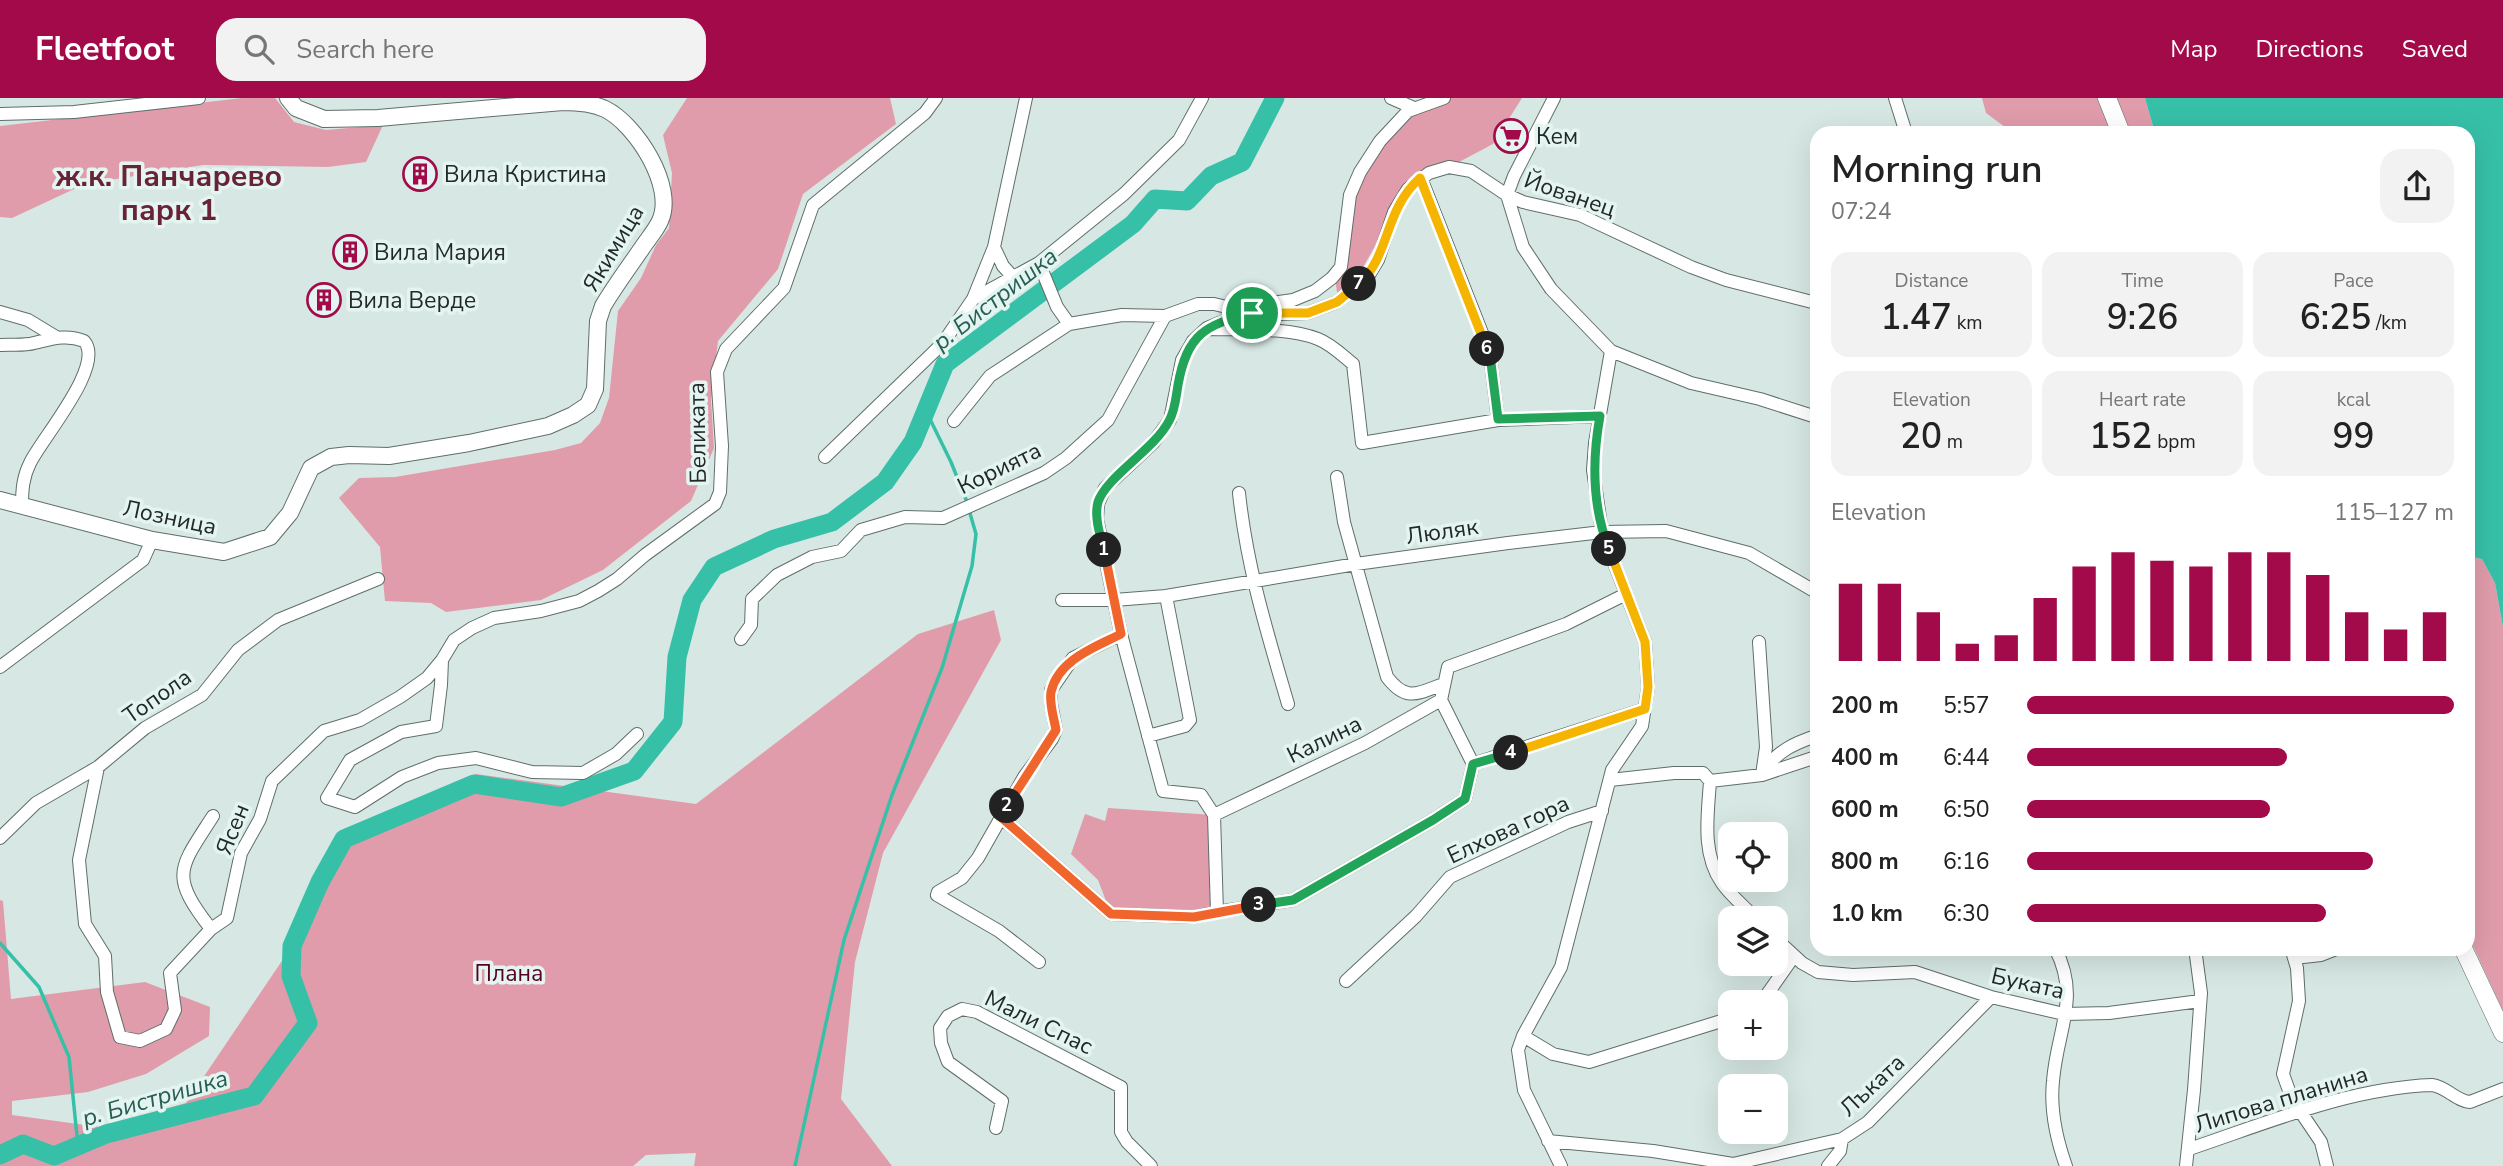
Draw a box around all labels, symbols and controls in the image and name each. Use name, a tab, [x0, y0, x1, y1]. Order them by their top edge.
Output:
search box	[216, 18, 706, 81]
text: Fleetfoot	[35, 27, 174, 72]
icon: search	[240, 30, 278, 68]
text: Search here	[296, 32, 434, 67]
text: Map	[2170, 33, 2217, 65]
text: Directions	[2255, 33, 2364, 65]
text: Saved	[2402, 33, 2468, 65]
supermarket icon: Кем	[1492, 117, 1530, 155]
place label: Кем	[1536, 121, 1578, 152]
text: Morning run	[1831, 144, 2043, 195]
button: share	[2380, 149, 2454, 223]
building icon: Вила Кристина	[401, 155, 439, 193]
district label: ж.к. Панчарево парк 1	[55, 156, 282, 231]
place label: Вила Кристина	[444, 159, 607, 190]
street label: Йованец	[1520, 164, 1620, 225]
text: 07:24	[1831, 196, 1891, 227]
street label: Якимица	[576, 199, 651, 297]
building icon: Вила Мария	[331, 233, 369, 271]
place label: Вила Мария	[374, 237, 506, 268]
water label: р. Бистришка	[926, 240, 1064, 358]
pin: 7	[1342, 266, 1376, 302]
text: Distance	[1895, 268, 1968, 294]
text: Time	[2121, 268, 2164, 294]
text: Pace	[2333, 268, 2374, 294]
text: 7	[1353, 270, 1364, 296]
building icon: Вила Верде	[305, 281, 343, 319]
pin	[1222, 283, 1282, 343]
place label: Вила Верде	[348, 285, 476, 316]
icon: arrive	[1233, 294, 1271, 332]
text: 1.47	[1881, 294, 1952, 341]
text: 9:26	[2107, 294, 2178, 341]
text: 6:25	[2300, 294, 2371, 341]
text: km	[1952, 310, 1982, 336]
text: /km	[2371, 310, 2407, 336]
pin: 6	[1470, 331, 1504, 366]
text: 6	[1481, 335, 1492, 361]
street label: Беликата	[681, 382, 714, 484]
text: Elevation	[1892, 387, 1971, 413]
text: Heart rate	[2099, 387, 2186, 413]
text: kcal	[2337, 387, 2370, 413]
text: 20	[1900, 413, 1942, 460]
text: 152	[2089, 413, 2152, 460]
text: 99	[2332, 413, 2375, 460]
text: m	[1942, 429, 1963, 455]
text: bpm	[2152, 429, 2196, 455]
street label: Корията	[952, 435, 1046, 502]
street label: Лозница	[120, 492, 219, 542]
text: Elevation	[1831, 497, 1926, 528]
text: 115–127 m	[2334, 497, 2454, 528]
street label: Люляк	[1404, 511, 1481, 552]
pin: 1	[1086, 532, 1122, 568]
pin: 5	[1592, 532, 1626, 566]
text: 5	[1603, 535, 1614, 561]
text: 1	[1098, 536, 1109, 562]
street label: Топола	[117, 662, 198, 731]
text: 200 m	[1831, 690, 1899, 721]
text: 5:57	[1943, 690, 1990, 721]
street label: Калина	[1282, 708, 1367, 771]
pin: 4	[1494, 736, 1528, 770]
text: 4	[1505, 739, 1516, 765]
text: 400 m	[1831, 742, 1899, 773]
text: 6:44	[1943, 742, 1990, 773]
pin: 2	[990, 788, 1024, 824]
street label: Елхова гора	[1442, 788, 1574, 871]
text: 2	[1001, 792, 1012, 818]
text: 600 m	[1831, 794, 1899, 825]
text: 6:50	[1943, 794, 1990, 825]
street label: Ясен	[208, 799, 257, 859]
map controls	[1718, 822, 1788, 1144]
button: locate	[1718, 822, 1788, 892]
text: 800 m	[1831, 846, 1899, 877]
text: 6:16	[1943, 846, 1990, 877]
pin: 3	[1242, 888, 1276, 922]
text: 3	[1253, 891, 1264, 917]
text: 1.0 km	[1831, 898, 1903, 929]
text: 6:30	[1943, 898, 1990, 929]
button: layers	[1718, 906, 1788, 976]
park label: Плана	[475, 958, 543, 989]
street label: Буката	[1988, 960, 2068, 1007]
street label: Мали Спас	[979, 983, 1098, 1062]
button: +	[1718, 990, 1788, 1060]
street label: Лъката	[1833, 1047, 1912, 1123]
street label: Липова планина	[2191, 1058, 2372, 1141]
water label: р. Бистришка	[78, 1062, 232, 1134]
button: −	[1718, 1074, 1788, 1144]

